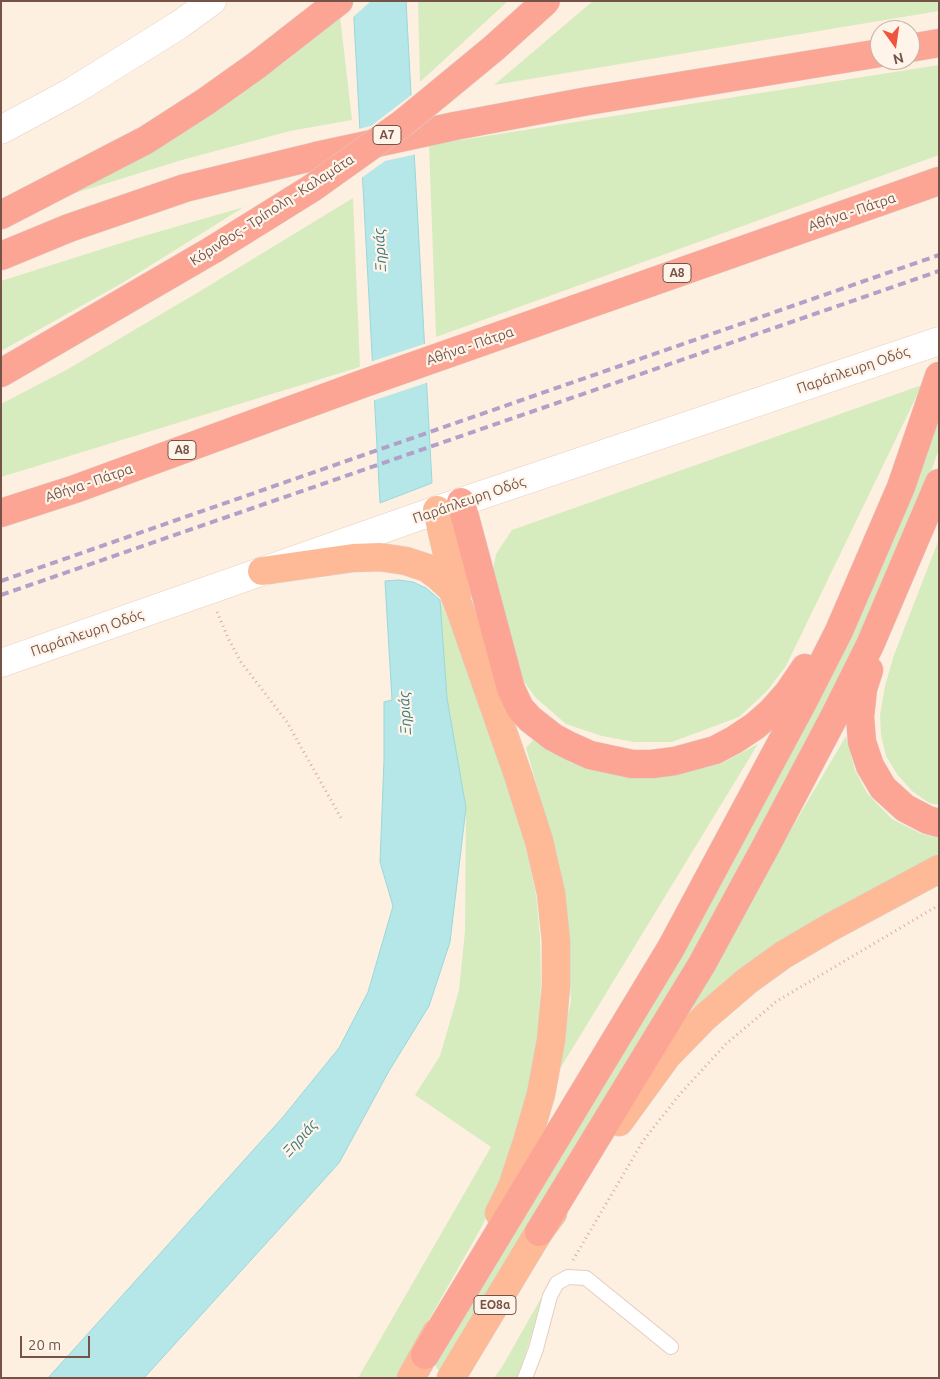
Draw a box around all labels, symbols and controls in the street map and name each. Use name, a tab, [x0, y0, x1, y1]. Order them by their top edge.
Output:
north arrow	[870, 20, 920, 70]
text: N	[891, 50, 905, 68]
road number: Α7	[373, 126, 401, 144]
street label: Κόρινθος - Τρίπολη - Καλαμάτα	[187, 151, 357, 269]
street label: Αθήνα - Πάτρα	[806, 189, 898, 235]
water label: Ξηριάς	[370, 228, 390, 272]
road number: Α8	[663, 264, 691, 282]
street label: Αθήνα - Πάτρα	[424, 323, 516, 369]
street label: Παράπλευρη Οδός	[795, 343, 911, 397]
road number: Α8	[168, 440, 196, 460]
street label: Αθήνα - Πάτρα	[43, 460, 135, 506]
street label: Παράπλευρη Οδός	[411, 473, 527, 527]
street label: Παράπλευρη Οδός	[29, 606, 145, 660]
water label: Ξηριάς	[395, 691, 415, 735]
water label: Ξηριάς	[279, 1116, 321, 1160]
road number: ΕΟ8α	[474, 1296, 516, 1314]
scale bar	[22, 1326, 92, 1358]
text: 20 m	[28, 1336, 61, 1353]

